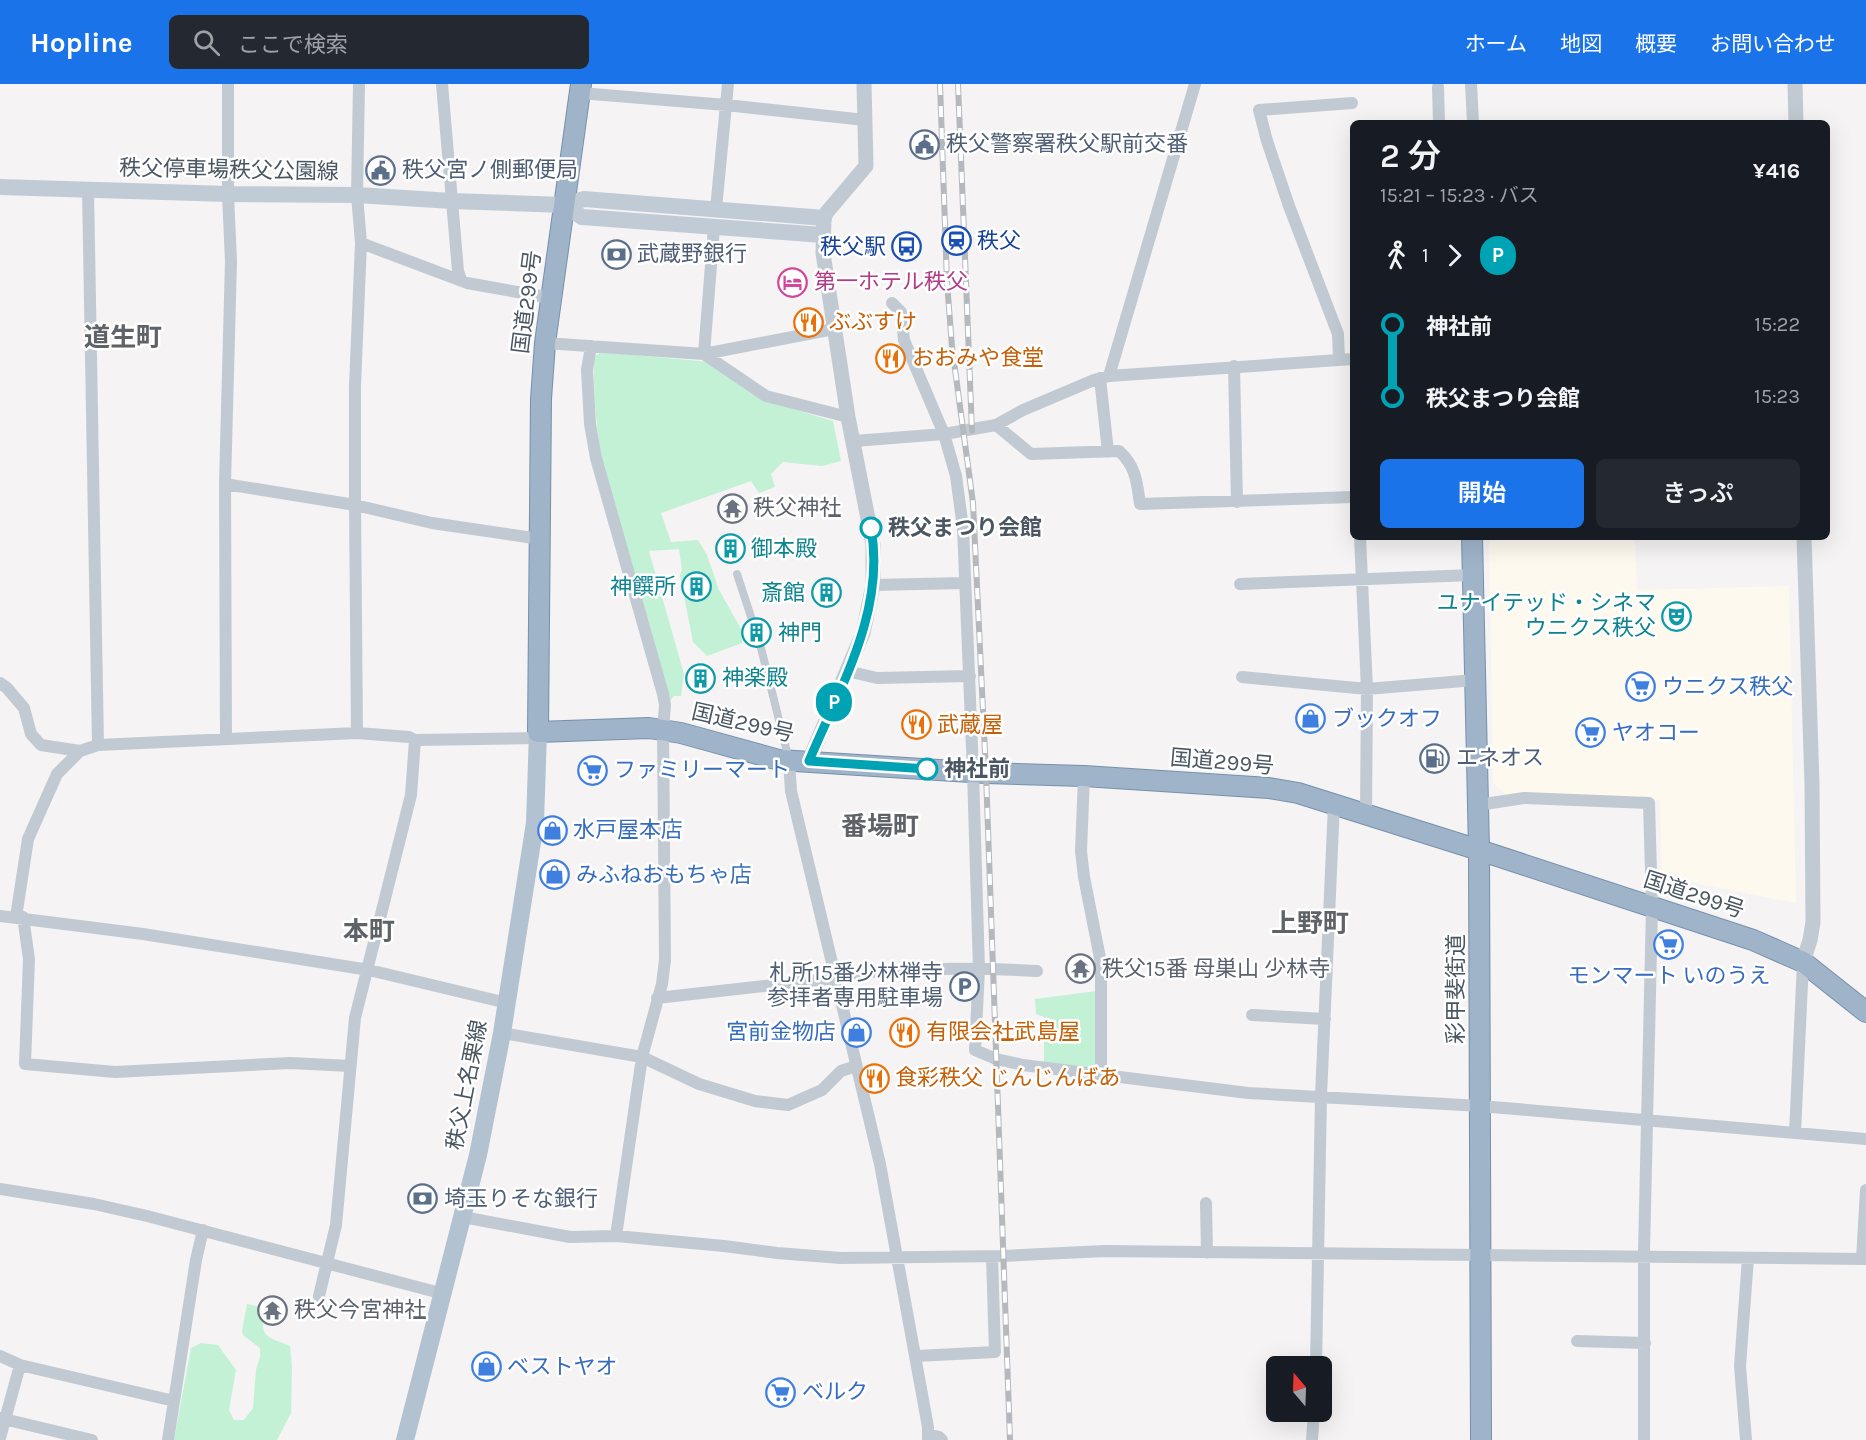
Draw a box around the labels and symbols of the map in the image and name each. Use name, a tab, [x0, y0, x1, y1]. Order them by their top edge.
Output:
public building icon: 秩父警察署秩父駅前交番	[909, 128, 941, 160]
place label: 秩父警察署秩父駅前交番	[946, 131, 1188, 157]
public building icon: 秩父宮ノ側郵便局	[365, 154, 397, 186]
street label: 秩父停車場秩父公園線	[119, 155, 339, 185]
place label: 秩父宮ノ側郵便局	[402, 157, 578, 183]
station icon: 秩父	[940, 225, 972, 257]
place label: 秩父	[977, 228, 1021, 254]
bus stop icon: 秩父駅	[891, 231, 923, 263]
place label: 秩父駅	[820, 234, 886, 260]
bank icon: 武蔵野銀行	[600, 238, 632, 270]
place label: 武蔵野銀行	[637, 241, 747, 267]
street label: 国道299号	[508, 249, 546, 355]
hotel icon: 第一ホテル秩父	[777, 266, 809, 298]
place label: 第一ホテル秩父	[814, 269, 968, 295]
restaurant icon: ぶぶすけ	[792, 306, 824, 338]
place label: ぶぶすけ	[829, 309, 917, 335]
district label: 道生町	[84, 322, 162, 353]
restaurant icon: おおみや食堂	[875, 342, 907, 374]
place label: おおみや食堂	[912, 345, 1044, 371]
temple icon: 秩父神社	[716, 492, 748, 524]
place label: 秩父神社	[753, 495, 841, 521]
place label: 秩父まつり会館	[888, 515, 1042, 541]
marker: 秩父まつり会館	[860, 517, 882, 539]
building icon: 御本殿	[714, 533, 746, 565]
place label: 御本殿	[751, 536, 817, 562]
building icon: 神饌所	[681, 571, 713, 603]
place label: 神饌所	[610, 574, 676, 600]
building icon: 斎館	[810, 577, 842, 609]
place label: 斎館	[761, 580, 805, 606]
place label: ユナイテッド・シネマ ウニクス秩父	[1436, 590, 1656, 641]
theatre icon: ユナイテッド・シネマ ウニクス秩父	[1661, 600, 1693, 632]
building icon: 神門	[741, 617, 773, 649]
place label: 神門	[778, 620, 822, 646]
building icon: 神楽殿	[685, 662, 717, 694]
place label: 神楽殿	[722, 665, 788, 691]
supermarket icon: ウニクス秩父	[1625, 671, 1657, 703]
place label: ウニクス秩父	[1662, 674, 1793, 700]
line badge: P	[814, 682, 854, 722]
street label: 国道299号	[689, 699, 797, 747]
shop icon: ブックオフ	[1295, 703, 1327, 735]
place label: ブックオフ	[1332, 706, 1442, 732]
restaurant icon: 武蔵屋	[900, 709, 932, 741]
place label: 武蔵屋	[937, 712, 1003, 738]
supermarket icon: ヤオコー	[1575, 717, 1607, 749]
place label: ヤオコー	[1612, 720, 1700, 746]
fuel station icon: エネオス	[1419, 742, 1451, 774]
street label: 国道299号	[1169, 745, 1275, 779]
place label: エネオス	[1456, 745, 1544, 771]
supermarket icon: ファミリーマート	[577, 754, 609, 786]
place label: 神社前	[944, 756, 1010, 782]
place label: ファミリーマート	[614, 757, 790, 783]
marker: 神社前	[916, 758, 938, 780]
district label: 番場町	[841, 811, 919, 842]
shop icon: 水戸屋本店	[536, 814, 568, 846]
place label: 水戸屋本店	[573, 817, 683, 843]
shop icon: みふねおもちゃ店	[539, 859, 571, 891]
place label: みふねおもちゃ店	[576, 862, 752, 888]
street label: 国道299号	[1640, 867, 1748, 923]
district label: 上野町	[1271, 908, 1349, 939]
district label: 本町	[343, 916, 395, 947]
supermarket icon: モンマート いのうえ	[1653, 928, 1685, 960]
street label: 彩甲斐街道	[1443, 934, 1469, 1044]
temple icon: 秩父15番 母巣山 少林寺	[1065, 953, 1097, 985]
place label: 秩父15番 母巣山 少林寺	[1102, 956, 1330, 982]
place label: 札所15番少林禅寺 参拝者専用駐車場	[767, 960, 943, 1011]
place label: モンマート いのうえ	[1567, 963, 1771, 989]
parking icon: 札所15番少林禅寺 参拝者専用駐車場	[948, 970, 980, 1002]
shop icon: 宮前金物店	[841, 1016, 873, 1048]
restaurant icon: 有限会社武島屋	[889, 1016, 921, 1048]
street label: 秩父上名栗線	[442, 1018, 492, 1152]
place label: 宮前金物店	[726, 1019, 836, 1045]
place label: 有限会社武島屋	[926, 1019, 1080, 1045]
restaurant icon: 食彩秩父 じんじんばあ	[858, 1062, 890, 1094]
place label: 食彩秩父 じんじんばあ	[895, 1065, 1120, 1091]
bank icon: 埼玉りそな銀行	[407, 1183, 439, 1215]
place label: 埼玉りそな銀行	[444, 1186, 598, 1212]
temple icon: 秩父今宮神社	[257, 1294, 289, 1326]
place label: 秩父今宮神社	[294, 1297, 426, 1323]
shop icon: ベストヤオ	[470, 1351, 502, 1383]
place label: ベストヤオ	[507, 1354, 617, 1380]
north arrow	[1266, 1356, 1332, 1422]
supermarket icon: ベルク	[765, 1376, 797, 1408]
place label: ベルク	[802, 1379, 868, 1405]

